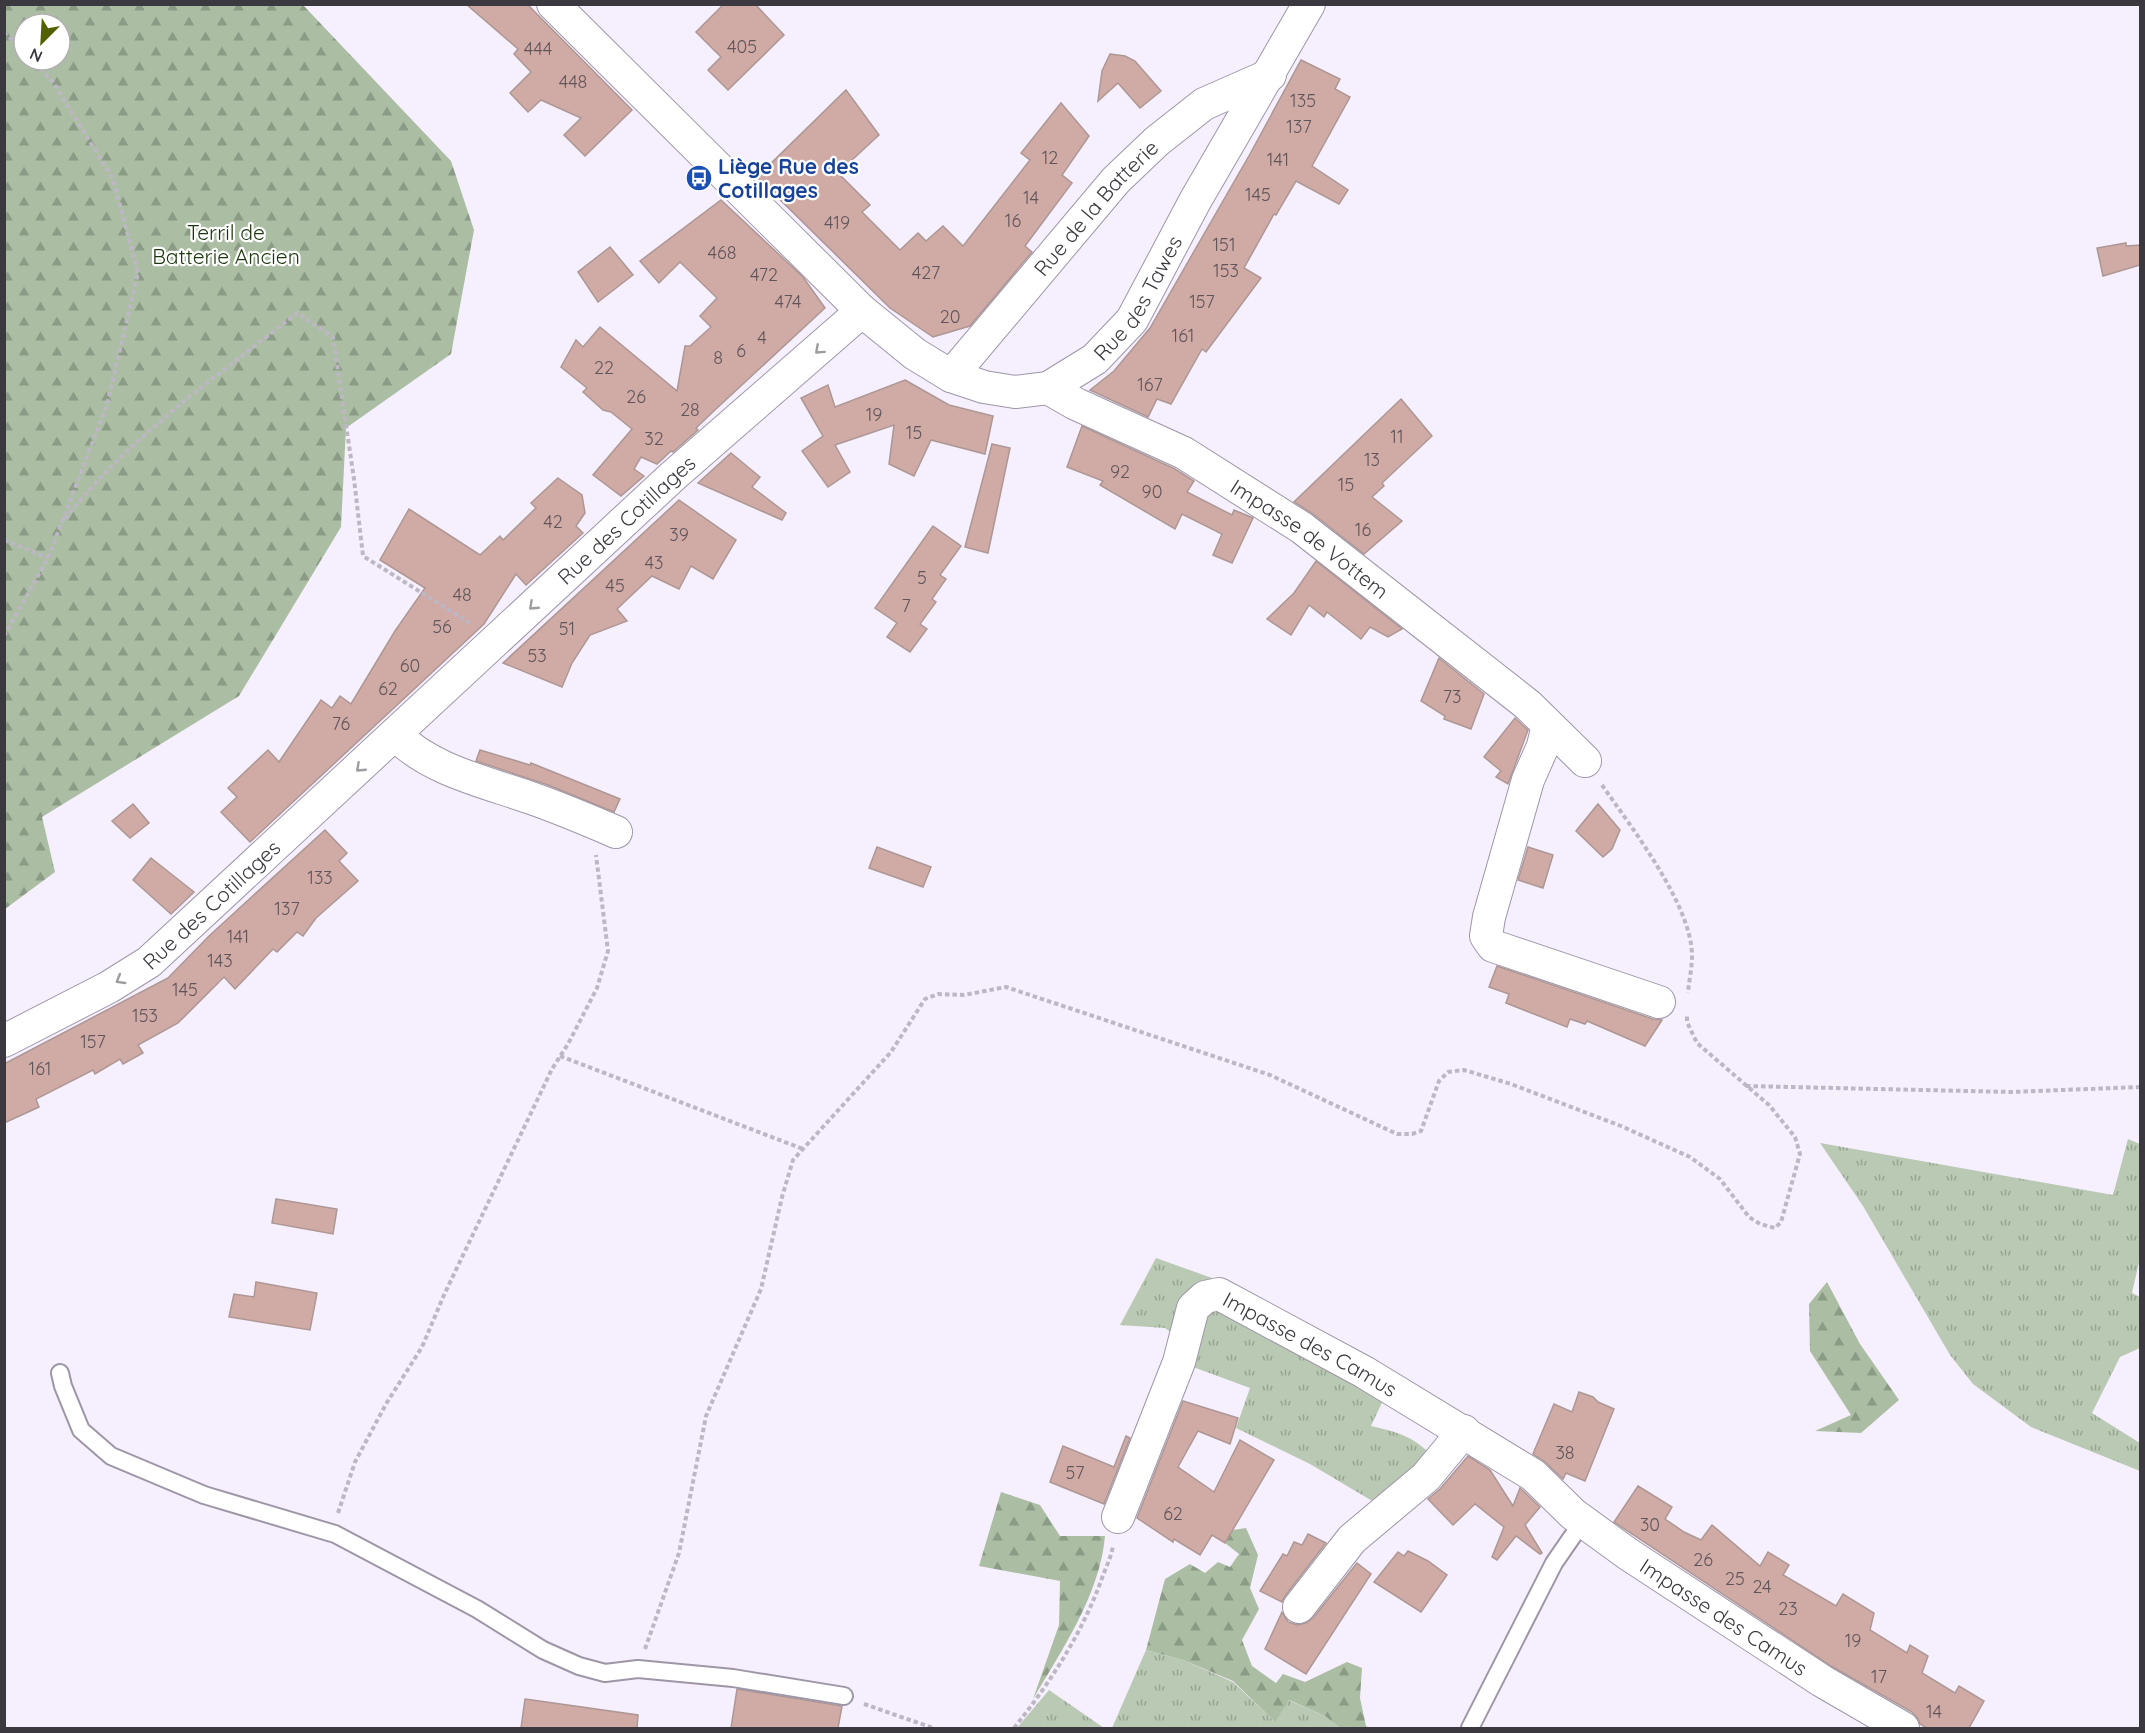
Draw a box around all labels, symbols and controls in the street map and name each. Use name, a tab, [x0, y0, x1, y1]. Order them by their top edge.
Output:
north arrow	[12, 12, 72, 72]
house number: 405	[727, 35, 757, 58]
house number: 444	[524, 37, 552, 60]
text: N	[26, 44, 45, 67]
house number: 448	[559, 70, 587, 93]
house number: 135	[1290, 89, 1316, 112]
house number: 137	[1286, 115, 1312, 138]
street label: Rue de la Batterie	[1028, 134, 1163, 281]
house number: 12	[1042, 146, 1058, 169]
house number: 141	[1267, 148, 1289, 171]
place label: Liège Rue des Cotillages	[718, 153, 859, 203]
bus stop icon: Liège Rue des Cotillages	[684, 163, 714, 193]
house number: 145	[1245, 183, 1271, 206]
house number: 14	[1023, 186, 1039, 209]
house number: 16	[1005, 209, 1021, 232]
house number: 419	[824, 211, 850, 234]
park label: Terril de Batterie Ancien	[152, 219, 300, 269]
street label: Rue des Tawes	[1088, 231, 1187, 366]
house number: 151	[1212, 233, 1236, 256]
house number: 468	[708, 241, 736, 264]
house number: 153	[1213, 259, 1239, 282]
house number: 427	[912, 261, 940, 284]
house number: 472	[750, 263, 778, 286]
house number: 474	[775, 290, 801, 313]
house number: 157	[1189, 290, 1215, 313]
house number: 20	[940, 305, 960, 328]
house number: 161	[1172, 324, 1194, 347]
house number: 4	[757, 326, 767, 349]
house number: 6	[736, 339, 746, 362]
one-way arrow	[815, 343, 826, 354]
house number: 8	[713, 346, 723, 369]
house number: 22	[594, 356, 614, 379]
house number: 167	[1137, 373, 1163, 396]
house number: 26	[626, 385, 646, 408]
house number: 28	[680, 398, 700, 421]
house number: 19	[866, 403, 882, 426]
house number: 15	[906, 421, 922, 444]
house number: 11	[1390, 425, 1404, 448]
house number: 32	[644, 427, 664, 450]
house number: 13	[1364, 448, 1380, 471]
street label: Rue des Cotillages	[552, 449, 701, 590]
house number: 92	[1110, 460, 1130, 483]
street label: Impasse de Vottem	[1226, 473, 1394, 604]
house number: 15	[1338, 473, 1354, 496]
house number: 90	[1142, 480, 1162, 503]
house number: 42	[543, 510, 563, 533]
house number: 16	[1355, 518, 1371, 541]
house number: 39	[669, 523, 689, 546]
house number: 43	[645, 551, 663, 574]
house number: 5	[917, 566, 927, 589]
house number: 45	[605, 574, 625, 597]
house number: 48	[452, 583, 472, 606]
house number: 7	[901, 594, 911, 617]
one-way arrow	[529, 599, 540, 610]
house number: 56	[432, 615, 452, 638]
house number: 51	[559, 617, 575, 640]
house number: 53	[527, 644, 547, 667]
house number: 60	[400, 654, 420, 677]
house number: 62	[378, 677, 398, 700]
house number: 73	[1443, 685, 1461, 708]
house number: 76	[332, 712, 350, 735]
one-way arrow	[356, 760, 367, 771]
street label: Rue des Cotillages	[137, 834, 285, 975]
house number: 133	[307, 866, 333, 889]
house number: 137	[274, 897, 300, 920]
house number: 141	[227, 925, 249, 948]
house number: 143	[207, 949, 233, 972]
one-way arrow	[116, 973, 126, 984]
house number: 145	[172, 978, 198, 1001]
house number: 153	[132, 1004, 158, 1027]
house number: 157	[80, 1030, 106, 1053]
house number: 161	[29, 1057, 51, 1080]
street label: Impasse des Camus	[1219, 1286, 1402, 1402]
house number: 38	[1555, 1441, 1575, 1464]
house number: 57	[1065, 1461, 1085, 1484]
house number: 62	[1163, 1502, 1183, 1525]
house number: 30	[1640, 1513, 1660, 1536]
house number: 26	[1693, 1548, 1713, 1571]
street label: Impasse des Camus	[1635, 1553, 1813, 1681]
house number: 25	[1725, 1567, 1745, 1590]
house number: 24	[1752, 1575, 1772, 1598]
house number: 23	[1778, 1597, 1798, 1620]
house number: 19	[1845, 1629, 1861, 1652]
house number: 17	[1871, 1665, 1887, 1688]
house number: 14	[1926, 1700, 1942, 1723]

